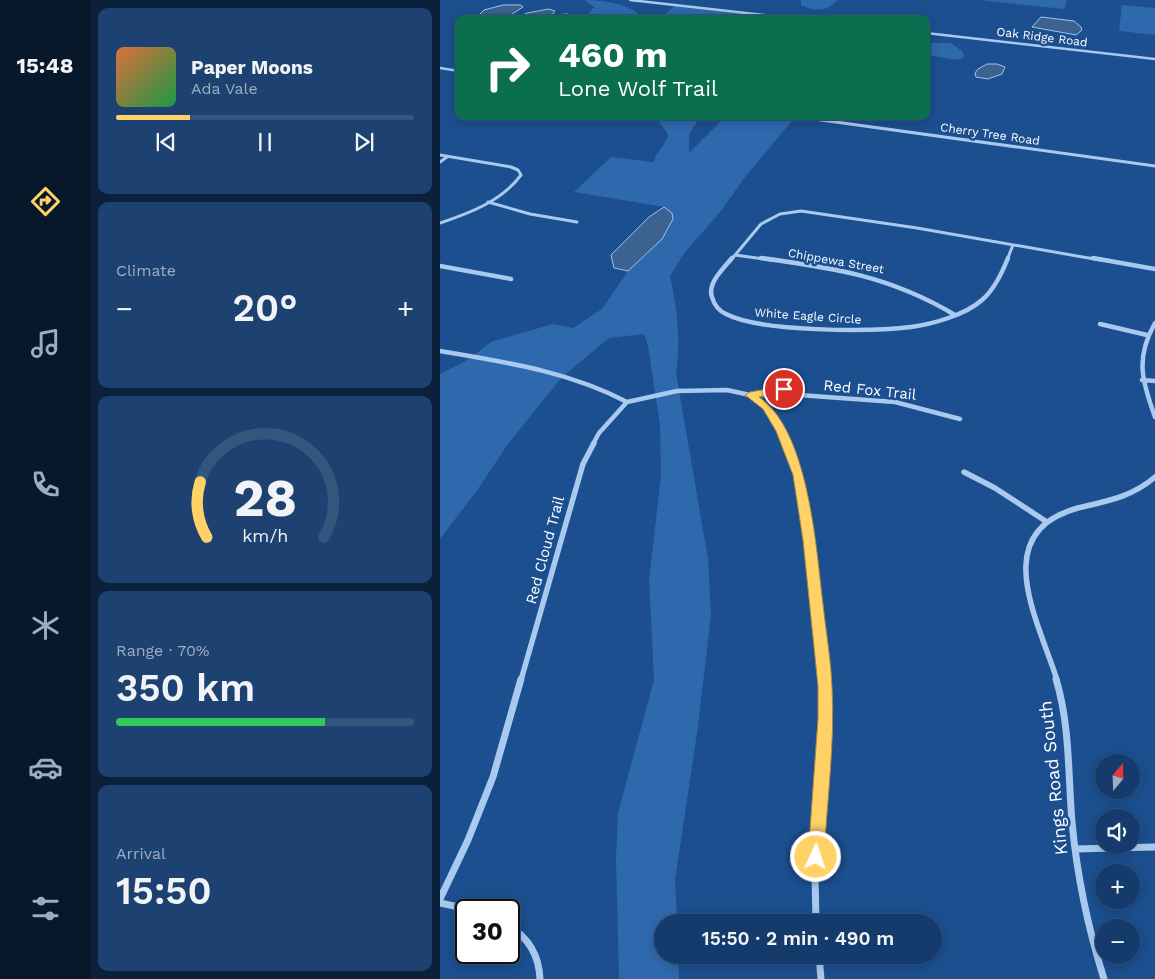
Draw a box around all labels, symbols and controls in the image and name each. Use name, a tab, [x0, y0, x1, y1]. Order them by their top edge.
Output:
street label: Oak Ridge Road	[996, 24, 1088, 50]
text: 460 m	[558, 34, 668, 76]
icon: right	[475, 35, 540, 100]
text: 15:48	[17, 53, 73, 78]
text: Paper Moons	[191, 56, 313, 79]
text: Lone Wolf Trail	[558, 76, 718, 101]
text: Ada Vale	[191, 79, 258, 98]
street label: Cherry Tree Road	[939, 120, 1041, 148]
icon: previous	[152, 128, 180, 156]
icon: pause	[251, 128, 279, 156]
icon: next	[350, 128, 378, 156]
icon: directions	[28, 184, 63, 219]
street label: Chippewa Street	[787, 246, 885, 276]
text: Climate	[116, 261, 176, 280]
text: 20°	[233, 286, 297, 330]
text: −	[116, 292, 133, 325]
text: +	[397, 292, 414, 325]
street label: White Eagle Circle	[754, 305, 862, 327]
icon: music	[28, 326, 63, 361]
pin	[763, 368, 805, 410]
icon: arrive	[770, 375, 798, 403]
street label: Red Fox Trail	[823, 376, 918, 404]
icon: phone	[28, 467, 63, 502]
text: 28	[233, 468, 297, 529]
street label: Red Cloud Trail	[522, 494, 568, 606]
text: km/h	[242, 525, 288, 546]
icon: climate	[28, 608, 63, 643]
text: Range · 70%	[116, 641, 210, 660]
text: 350 km	[116, 666, 255, 710]
street label: Kings Road South	[1034, 700, 1072, 856]
icon: car	[28, 750, 63, 785]
north arrow	[1095, 754, 1140, 799]
map controls	[1095, 754, 1140, 964]
button: sound	[1095, 809, 1140, 854]
position arrow	[789, 830, 841, 882]
text: Arrival	[116, 844, 166, 863]
button: +	[1095, 864, 1140, 909]
text: 15:50	[116, 869, 212, 913]
icon: filters	[28, 891, 63, 926]
speed limit sign: 30	[455, 899, 520, 964]
button: −	[1095, 919, 1140, 964]
text: 15:50 · 2 min · 490 m	[702, 927, 894, 950]

